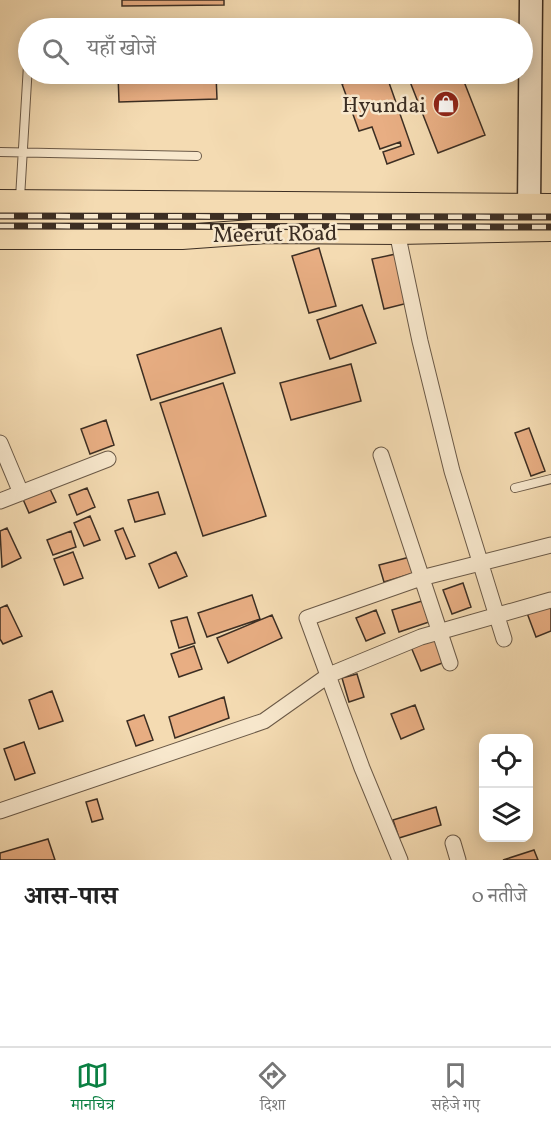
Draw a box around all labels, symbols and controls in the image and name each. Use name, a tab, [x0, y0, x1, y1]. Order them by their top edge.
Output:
search box	[18, 18, 533, 84]
text: यहाँ खोजें	[87, 34, 156, 65]
icon: search	[39, 35, 72, 68]
shop icon: Hyundai	[431, 89, 461, 119]
place label: Hyundai	[342, 91, 426, 122]
street label: Meerut Road	[213, 219, 337, 252]
map controls	[479, 734, 533, 842]
button: locate	[479, 734, 533, 788]
button: layers	[479, 788, 533, 842]
text: आस-पास	[24, 879, 118, 915]
text: 0 नतीजे	[472, 883, 527, 911]
tab: मानचित्र	[71, 1059, 114, 1120]
tab: दिशा	[256, 1059, 289, 1120]
tab: सहेजे गए	[431, 1059, 480, 1120]

